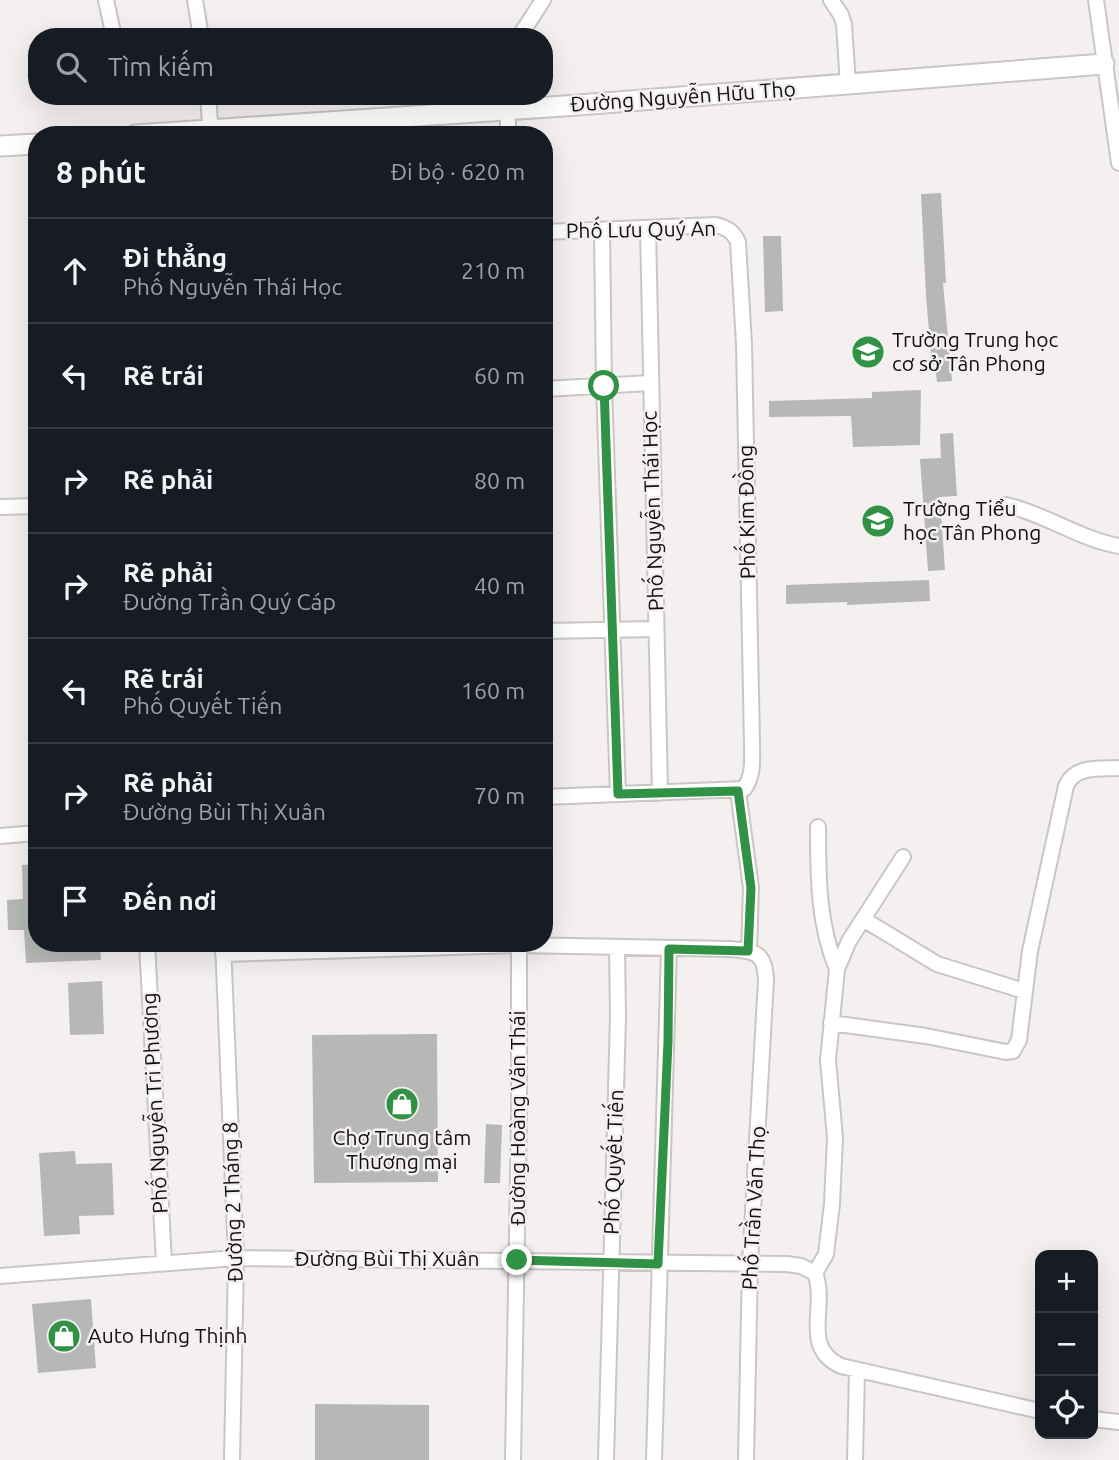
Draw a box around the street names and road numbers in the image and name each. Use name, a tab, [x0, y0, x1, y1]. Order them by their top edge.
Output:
street label: Đường Nguyễn Hữu Thọ	[569, 75, 796, 116]
street label: Phố Lưu Quý An	[566, 214, 716, 242]
street label: Phố Nguyễn Thái Học	[634, 410, 667, 612]
street label: Phố Kim Đồng	[731, 445, 759, 579]
street label: Phố Nguyễn Tri Phương	[134, 992, 172, 1214]
street label: Đường Hoàng Văn Thái	[505, 1010, 529, 1226]
street label: Phố Quyết Tiến	[596, 1089, 628, 1235]
street label: Đường 2 Tháng 8	[217, 1121, 247, 1283]
street label: Phố Trần Văn Thọ	[735, 1125, 769, 1291]
street label: Đường Bùi Thị Xuân	[294, 1246, 480, 1270]

